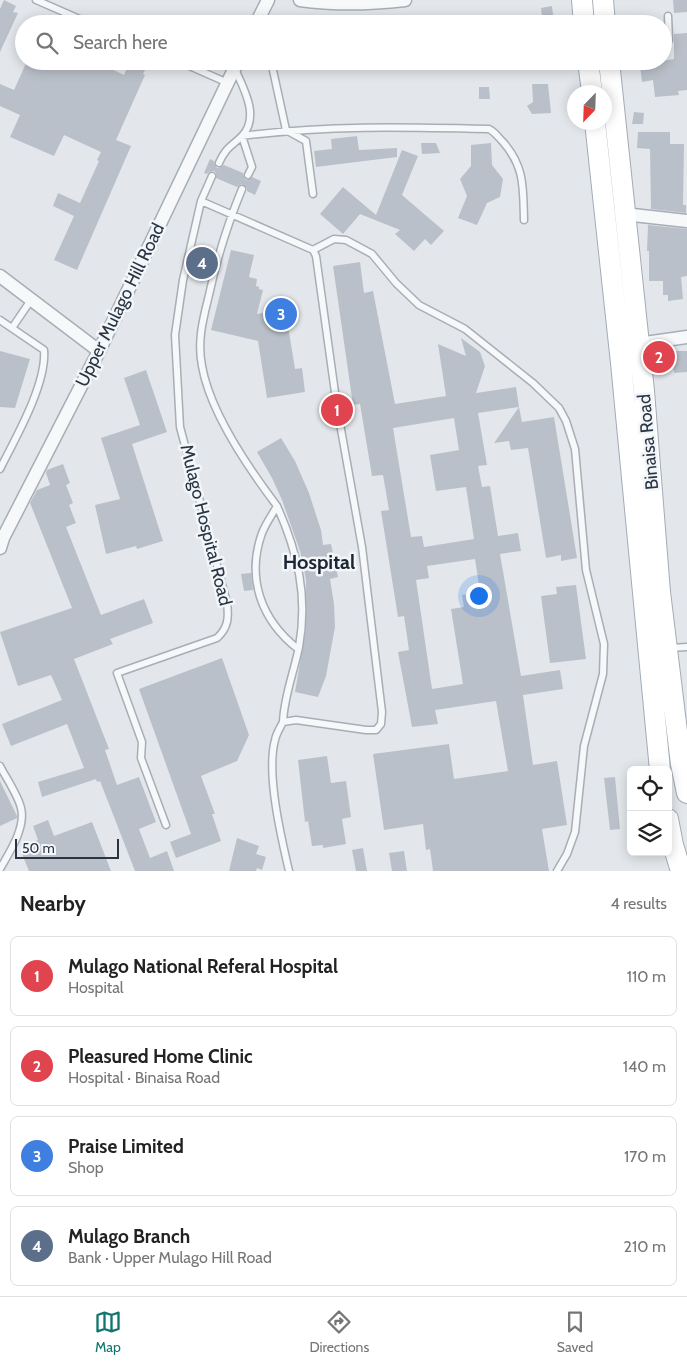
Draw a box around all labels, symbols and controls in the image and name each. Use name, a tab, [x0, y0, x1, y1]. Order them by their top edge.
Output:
search box	[15, 15, 672, 70]
icon: search	[33, 29, 61, 57]
text: Search here	[73, 31, 167, 54]
north arrow	[567, 85, 612, 130]
street label: Upper Mulago Hill Road	[71, 220, 169, 390]
pin: 4	[186, 244, 218, 282]
pin: 3	[265, 295, 297, 333]
pin: 2	[643, 338, 675, 376]
pin: 1	[321, 391, 353, 429]
street label: Binaisa Road	[633, 393, 663, 491]
street label: Mulago Hospital Road	[175, 442, 237, 608]
district label: Hospital	[283, 550, 355, 574]
your location	[466, 583, 492, 609]
map controls	[627, 766, 672, 856]
button: locate	[627, 766, 672, 811]
button: layers	[627, 811, 672, 856]
scale bar	[15, 836, 119, 859]
text: 50 m	[22, 839, 55, 857]
text: Nearby	[20, 891, 86, 916]
text: 4 results	[610, 894, 667, 913]
text: Mulago National Referal Hospital	[68, 955, 338, 978]
text: 1	[34, 967, 40, 986]
text: 110 m	[627, 967, 666, 986]
text: Hospital	[68, 978, 124, 997]
text: Pleasured Home Clinic	[68, 1045, 253, 1068]
text: 2	[33, 1057, 41, 1076]
text: 140 m	[623, 1057, 666, 1076]
text: Hospital · Binaisa Road	[68, 1068, 220, 1087]
text: Praise Limited	[68, 1135, 184, 1158]
text: 3	[33, 1147, 41, 1166]
text: 170 m	[624, 1147, 666, 1166]
text: Shop	[68, 1158, 104, 1177]
text: Mulago Branch	[68, 1225, 190, 1248]
text: 4	[32, 1237, 42, 1256]
text: 210 m	[624, 1237, 666, 1256]
text: Bank · Upper Mulago Hill Road	[68, 1248, 272, 1267]
tab: Map	[94, 1308, 122, 1356]
tab: Directions	[309, 1308, 369, 1356]
tab: Saved	[557, 1308, 593, 1356]

